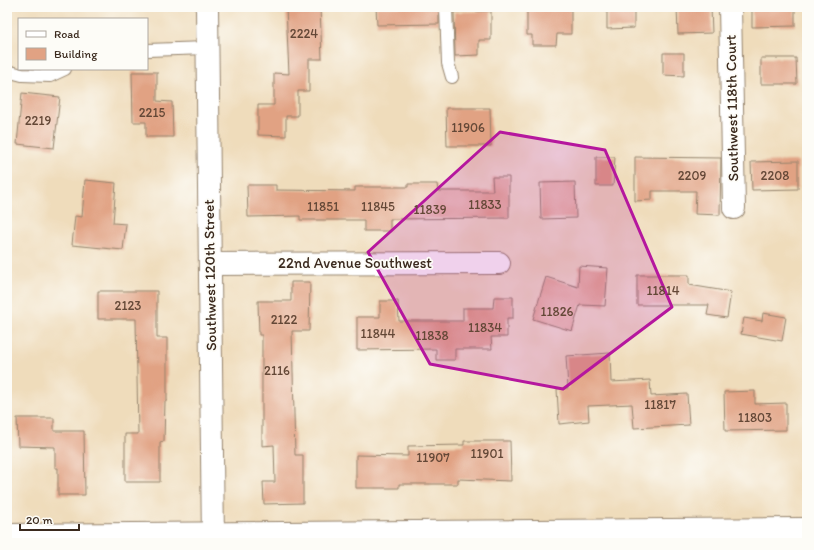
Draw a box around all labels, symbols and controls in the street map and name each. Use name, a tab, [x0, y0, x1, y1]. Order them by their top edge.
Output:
legend	[18, 18, 148, 70]
house number: 2224	[290, 26, 318, 41]
text: Road	[54, 27, 80, 41]
street label: Southwest 118th Court	[722, 34, 742, 182]
text: Building	[54, 47, 98, 61]
house number: 2215	[139, 105, 165, 120]
house number: 2219	[25, 113, 51, 128]
house number: 11906	[451, 120, 485, 135]
house number: 2209	[678, 168, 706, 183]
house number: 2208	[761, 168, 789, 183]
house number: 11833	[468, 197, 502, 212]
street label: Southwest 120th Street	[200, 199, 220, 351]
house number: 11851	[307, 199, 339, 214]
house number: 11845	[361, 199, 395, 214]
house number: 11839	[413, 202, 447, 217]
street label: 22nd Avenue Southwest	[278, 254, 432, 272]
house number: 11814	[646, 283, 680, 298]
house number: 2123	[115, 298, 141, 313]
house number: 11826	[541, 304, 574, 319]
house number: 2122	[271, 312, 297, 327]
house number: 11834	[468, 320, 502, 335]
house number: 11844	[361, 326, 396, 341]
house number: 11838	[415, 328, 449, 343]
house number: 2116	[264, 363, 290, 378]
house number: 11817	[644, 397, 676, 412]
house number: 11803	[738, 410, 772, 425]
house number: 11901	[471, 446, 503, 461]
house number: 11907	[416, 450, 450, 465]
scale bar	[20, 506, 79, 532]
text: 20 m	[26, 513, 53, 527]

